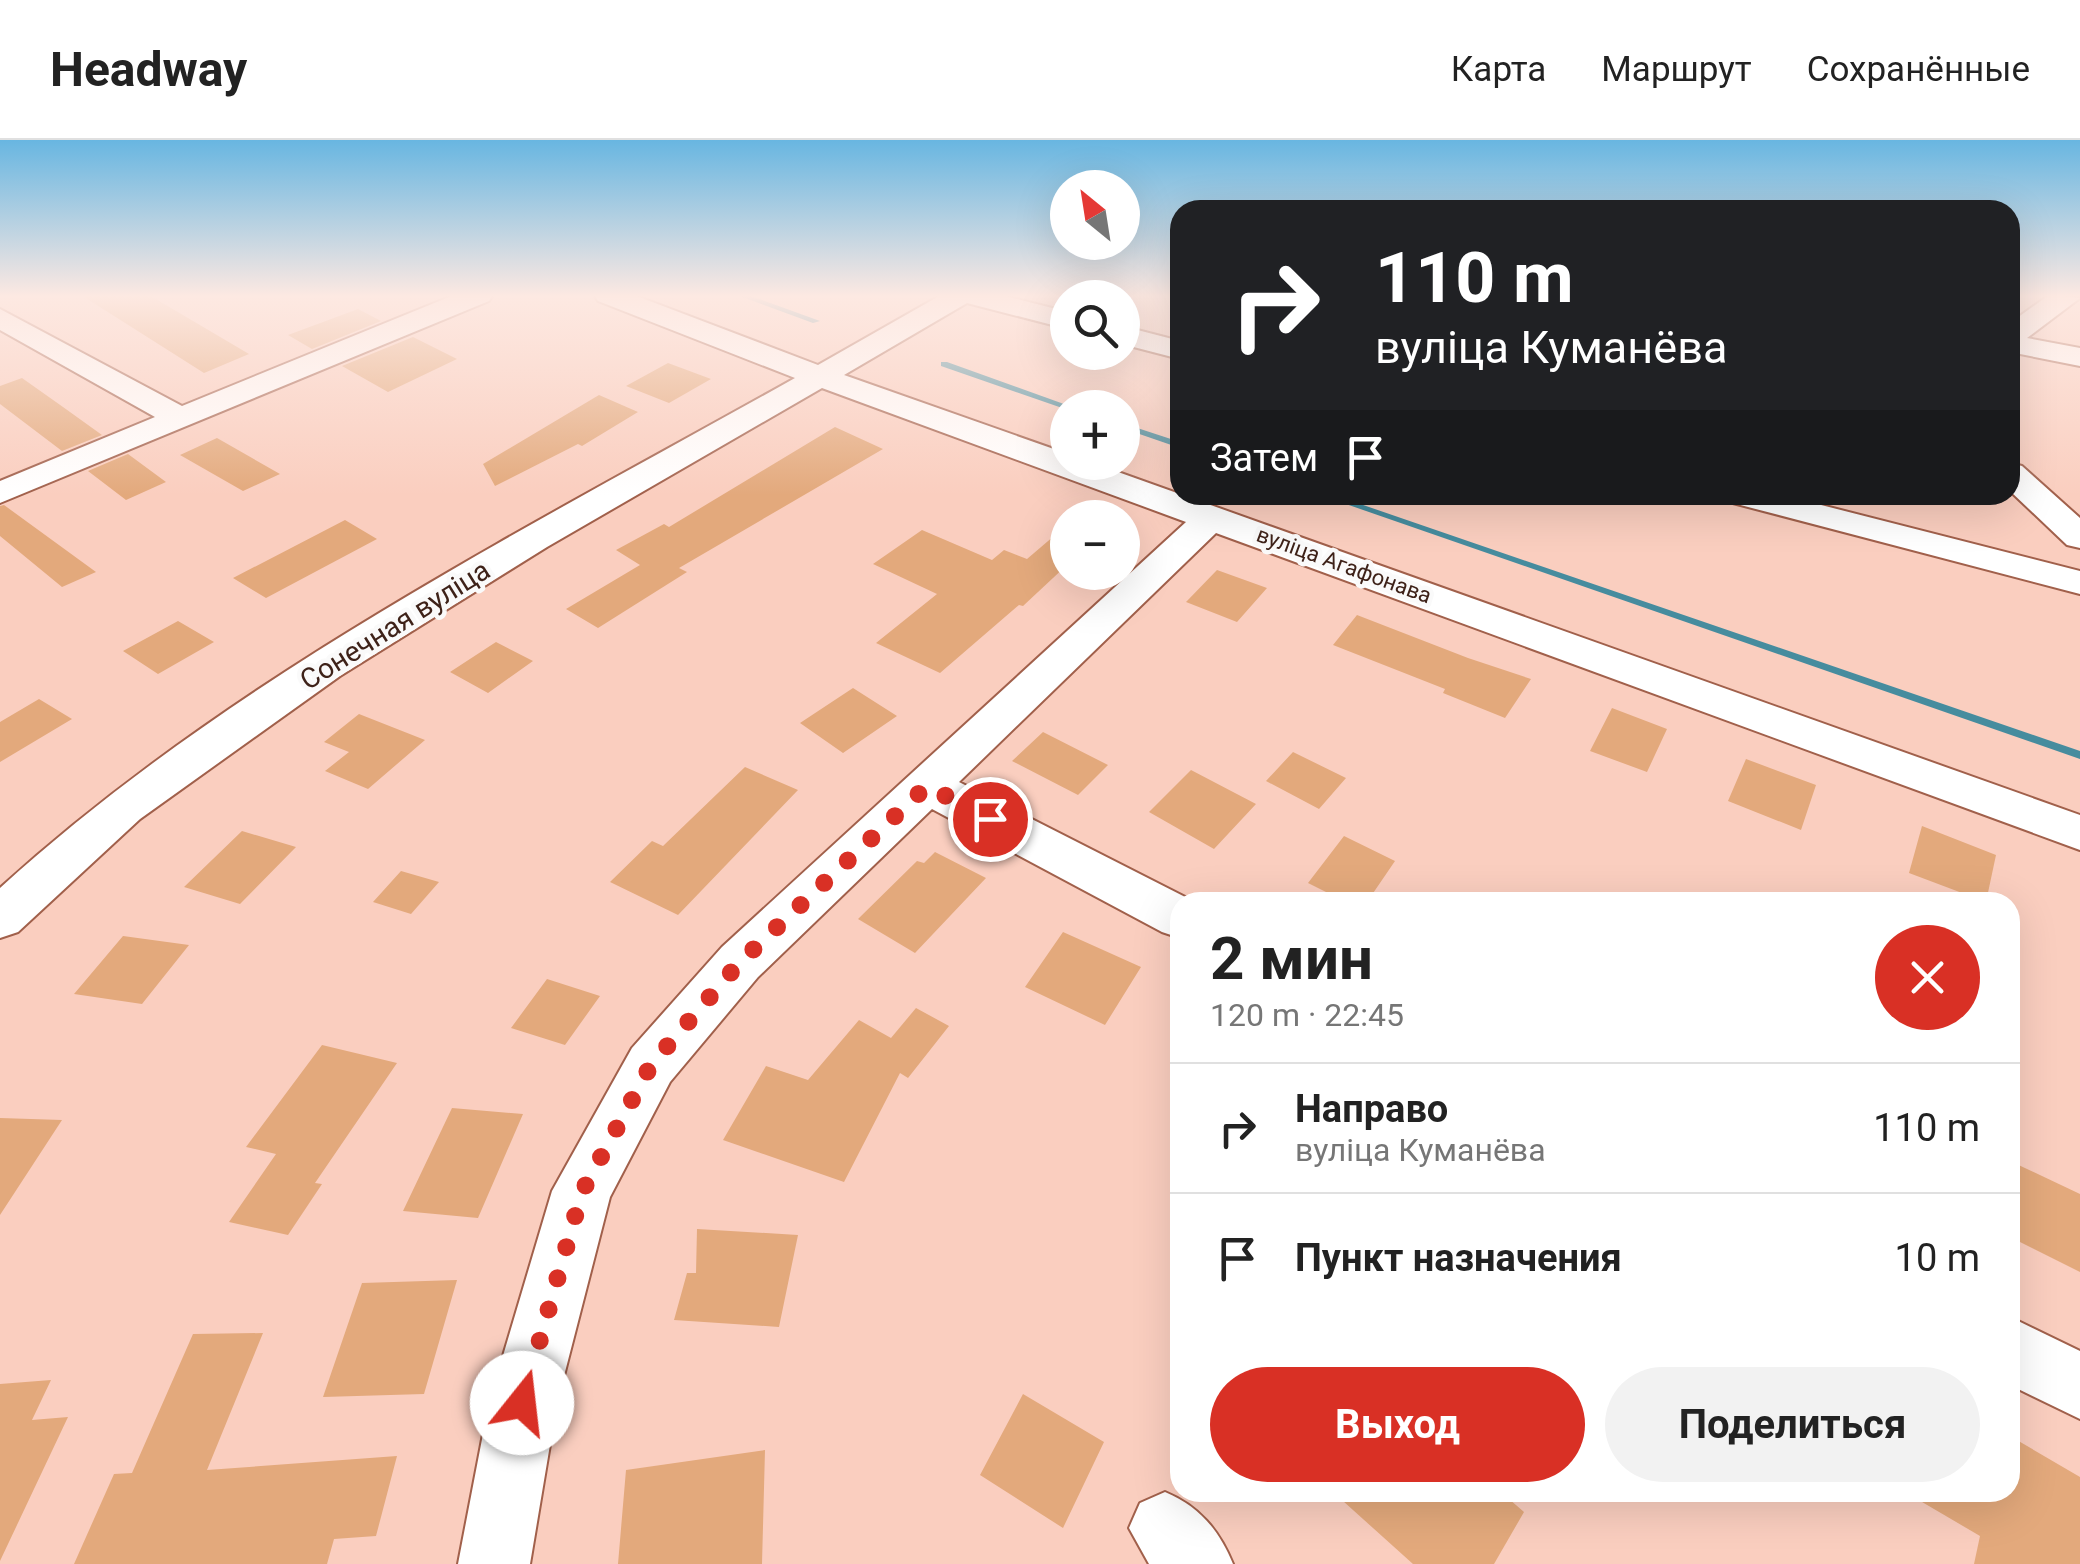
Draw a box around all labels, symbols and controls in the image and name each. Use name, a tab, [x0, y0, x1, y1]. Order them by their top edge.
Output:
text: Headway	[50, 41, 247, 98]
text: Карта	[1451, 49, 1546, 90]
text: Маршрут	[1601, 49, 1752, 90]
text: Сохранённые	[1807, 49, 2030, 90]
north arrow	[1050, 170, 1140, 260]
map controls	[1050, 170, 1140, 590]
text: 110 m	[1375, 237, 1574, 319]
icon: right	[1210, 240, 1340, 370]
button: search	[1050, 280, 1140, 370]
text: вуліца Куманёва	[1375, 321, 1727, 374]
button: +	[1050, 390, 1140, 480]
icon: arrive	[1338, 430, 1393, 485]
text: Затем	[1210, 436, 1318, 480]
button: −	[1050, 500, 1140, 590]
street label: вуліца Агафонава	[1253, 522, 1435, 608]
street label: Сонечная вуліца	[294, 553, 496, 697]
pin	[948, 777, 1033, 862]
icon: arrive	[963, 792, 1018, 847]
text: 2 мин	[1210, 923, 1373, 994]
button: close	[1875, 925, 1980, 1030]
text: 120 m · 22:45	[1210, 996, 1404, 1034]
text: Направо	[1295, 1087, 1448, 1131]
icon: right	[1210, 1101, 1265, 1156]
text: 110 m	[1873, 1106, 1980, 1150]
text: вуліца Куманёва	[1295, 1131, 1546, 1169]
icon: arrive	[1210, 1231, 1265, 1286]
text: Пункт назначения	[1295, 1236, 1622, 1280]
text: 10 m	[1895, 1236, 1980, 1280]
position arrow	[470, 1351, 574, 1455]
button: Выход	[1210, 1367, 1585, 1482]
button: Поделиться	[1605, 1367, 1980, 1482]

